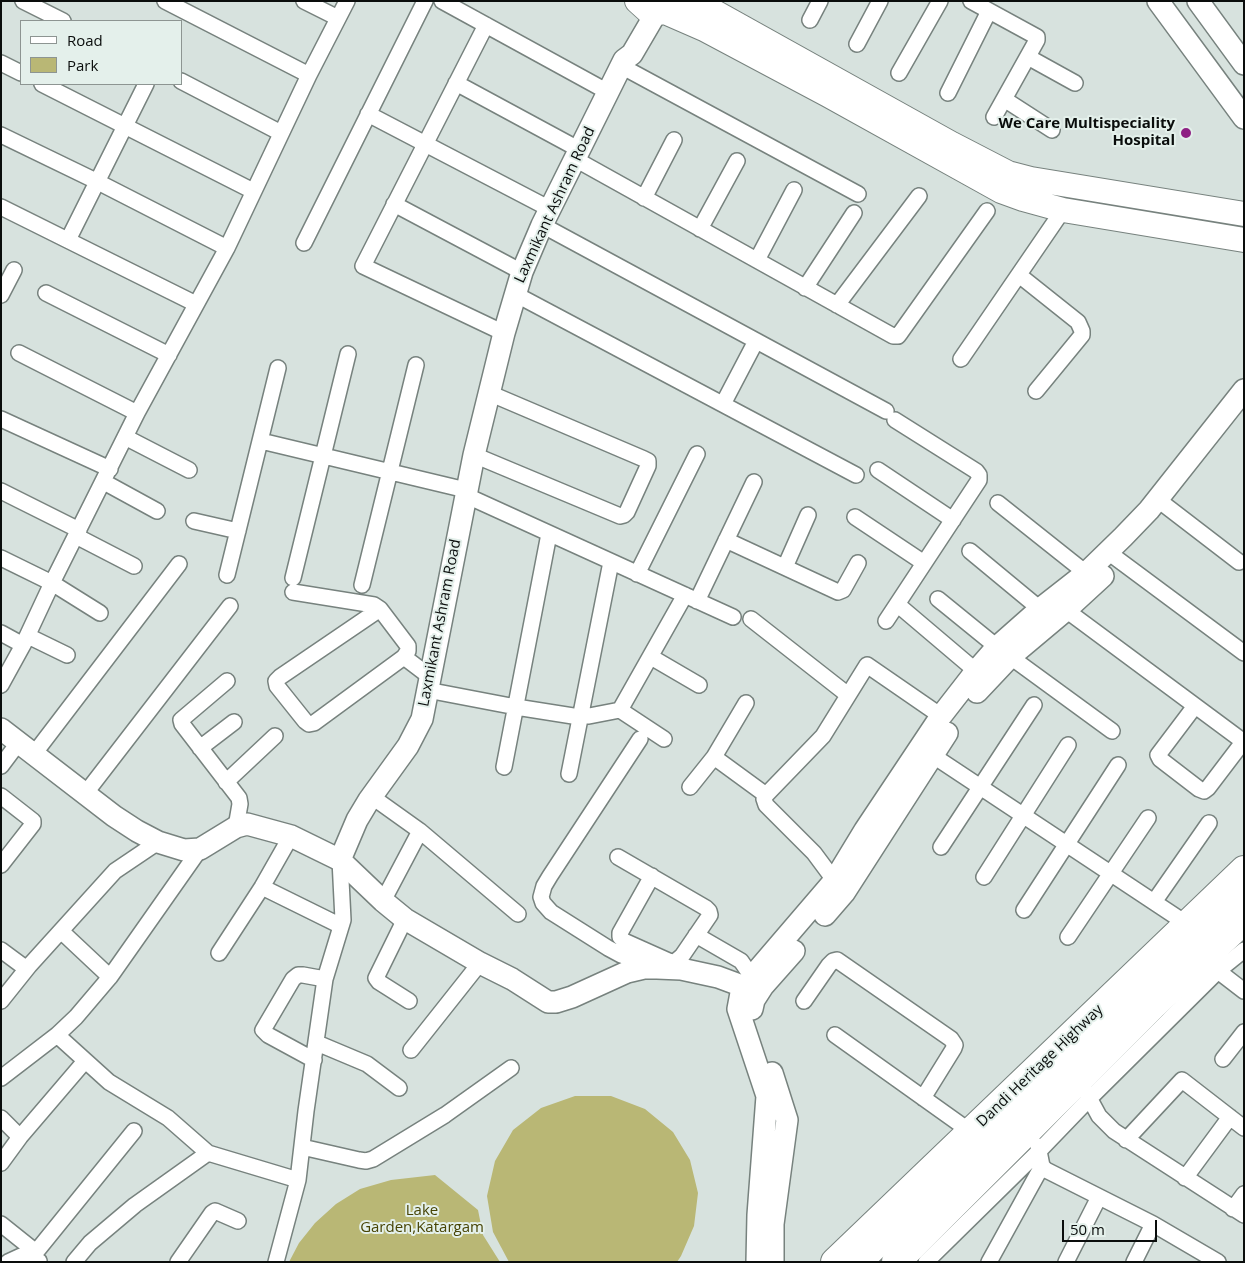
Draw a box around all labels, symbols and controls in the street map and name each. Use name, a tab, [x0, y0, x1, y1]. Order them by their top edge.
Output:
legend	[20, 20, 182, 85]
text: Road	[67, 30, 103, 50]
text: Park	[67, 55, 98, 75]
place label: We Care Multispeciality Hospital	[999, 115, 1175, 150]
street label: Laxmikant Ashram Road	[511, 124, 599, 286]
marker: We Care Multispeciality Hospital	[1179, 126, 1193, 140]
street label: Laxmikant Ashram Road	[415, 538, 465, 708]
street label: Dandi Heritage Highway	[973, 1001, 1107, 1131]
park label: Lake Garden,Katargam	[360, 1202, 484, 1237]
scale bar	[1065, 1210, 1160, 1242]
text: 50 m	[1070, 1219, 1105, 1239]

